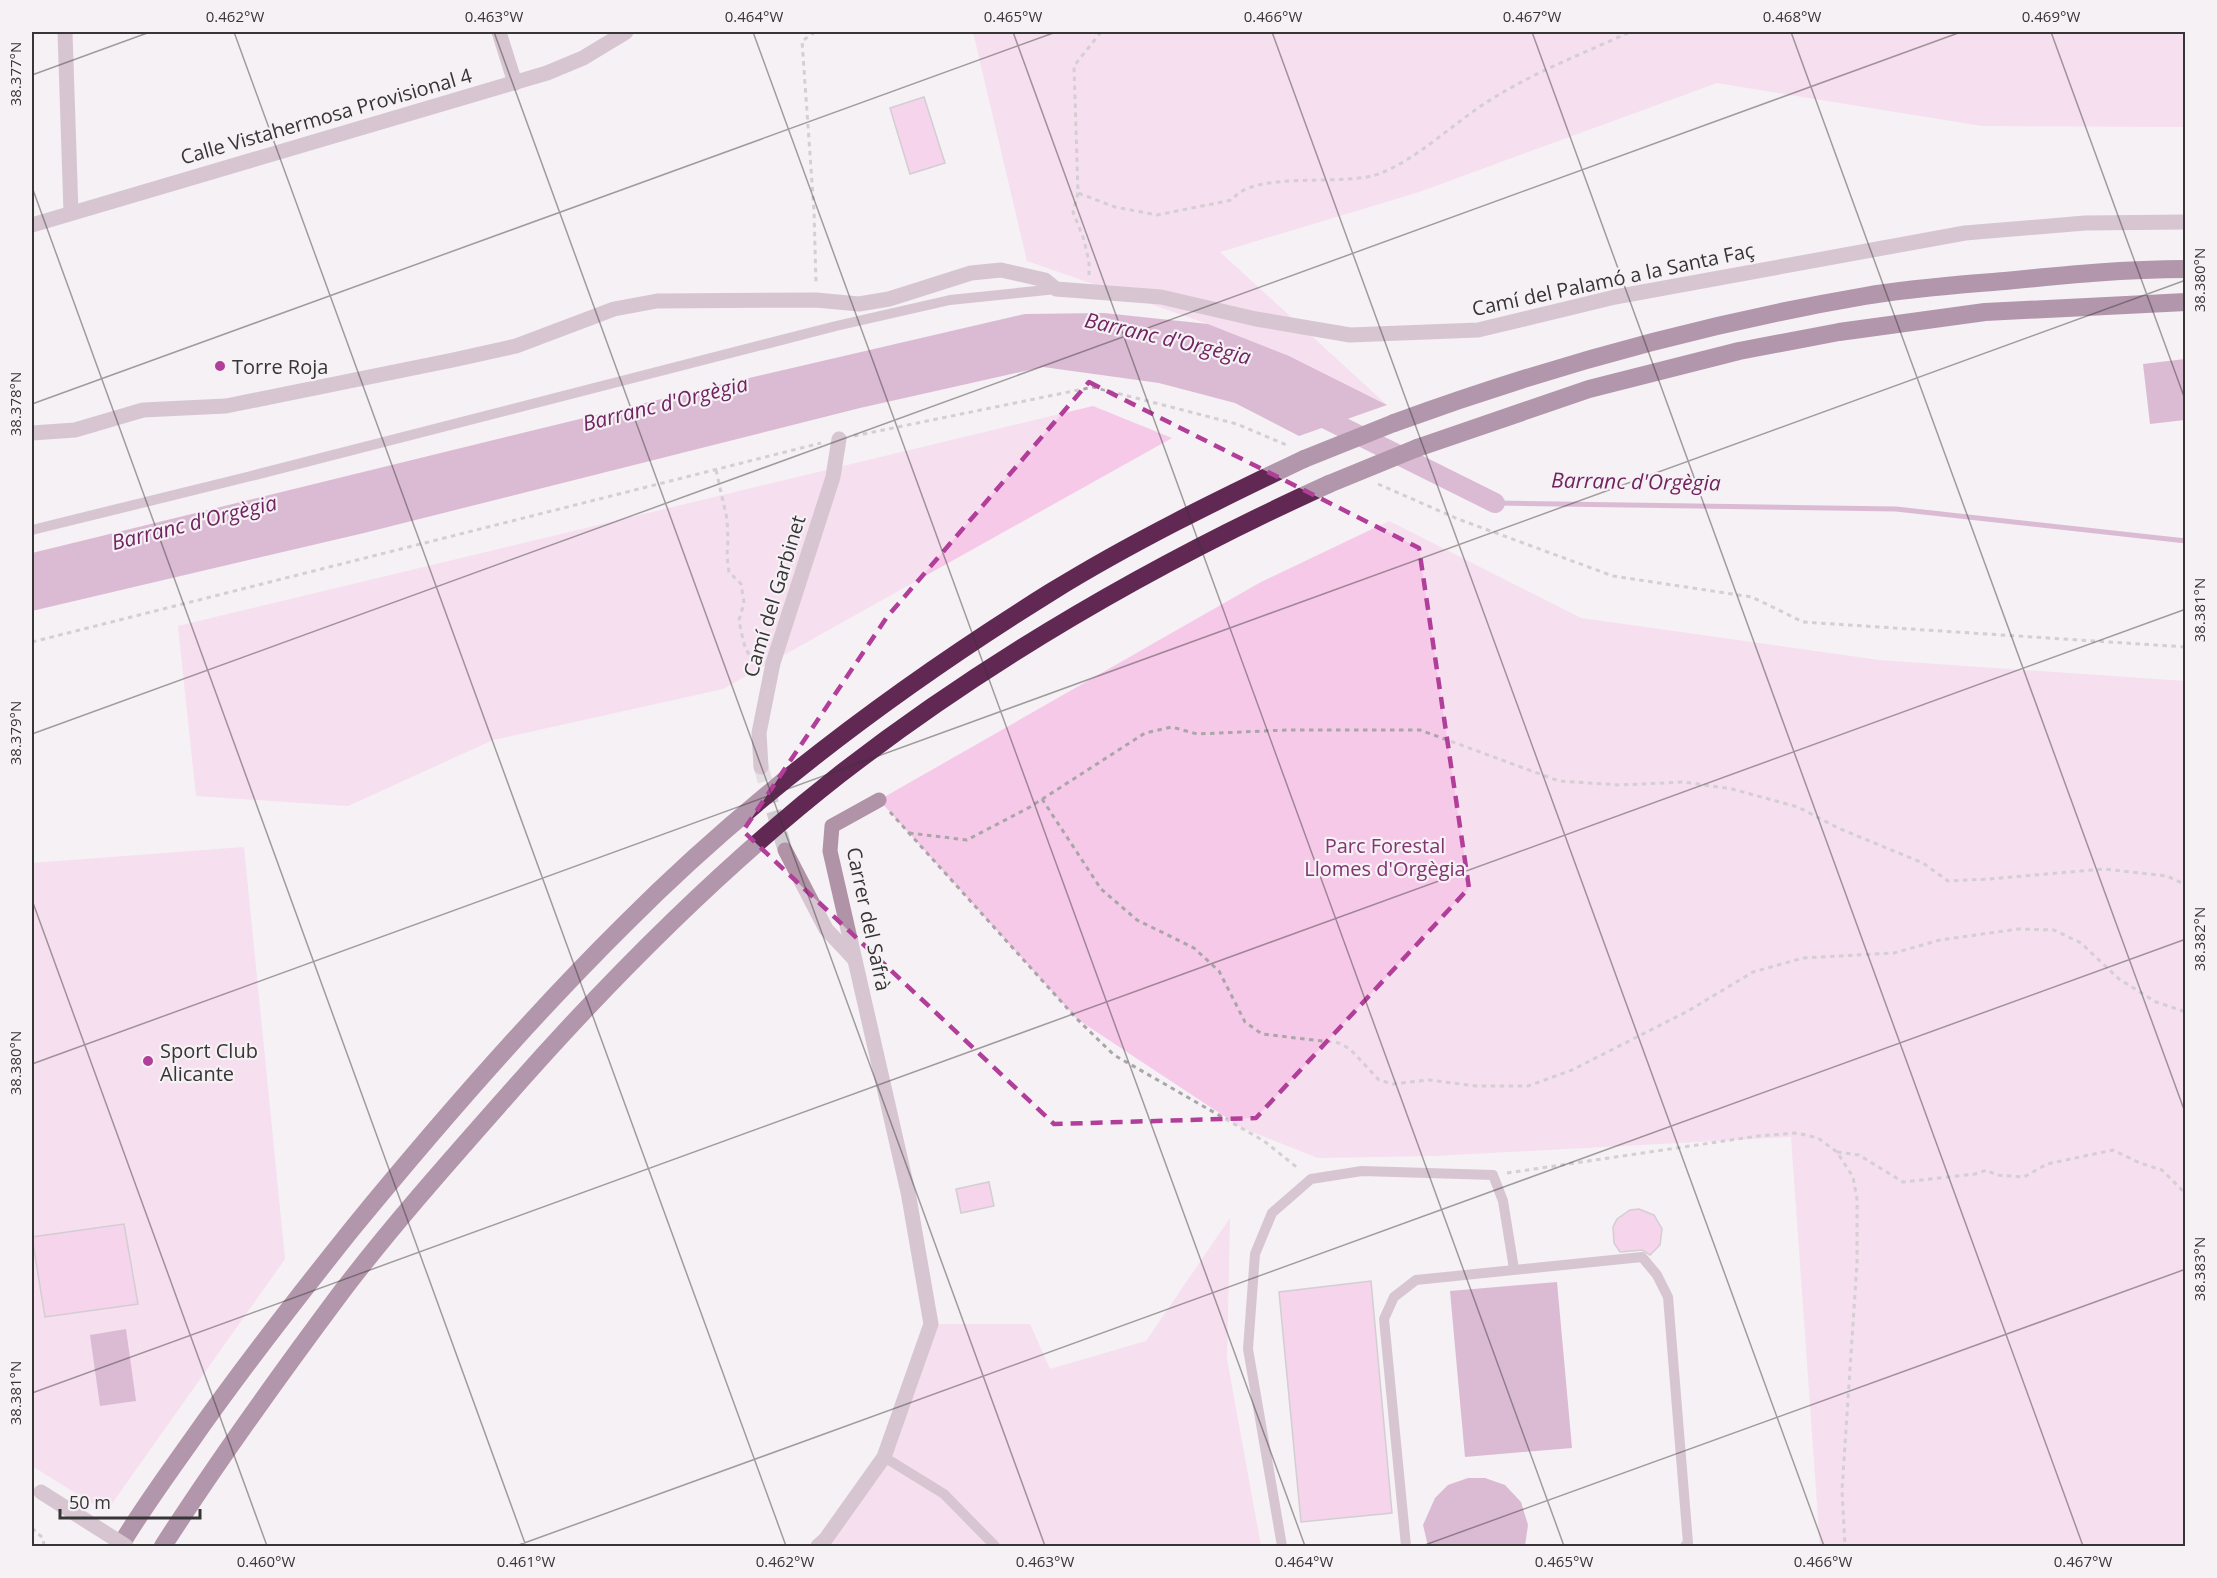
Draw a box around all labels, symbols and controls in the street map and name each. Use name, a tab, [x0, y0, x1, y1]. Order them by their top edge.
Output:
text: 0.462°W	[206, 6, 264, 26]
text: 0.463°W	[465, 6, 523, 26]
text: 0.464°W	[725, 6, 783, 26]
text: 0.465°W	[984, 6, 1042, 26]
text: 0.466°W	[1244, 6, 1302, 26]
text: 0.467°W	[1503, 6, 1561, 26]
text: 0.468°W	[1763, 6, 1821, 26]
text: 0.469°W	[2022, 6, 2080, 26]
text: 38.377°N	[5, 42, 25, 106]
street label: Calle Vistahermosa Provisional 4	[177, 61, 475, 171]
street label: Camí del Palamó a la Santa Faç	[1469, 236, 1757, 322]
text: 38.380°N	[2189, 248, 2209, 312]
water label: Barranc d'Orgègia	[1082, 305, 1254, 371]
place label: Torre Roja	[232, 353, 328, 380]
marker: Torre Roja	[213, 359, 227, 373]
water label: Barranc d'Orgègia	[579, 369, 751, 437]
text: 38.378°N	[5, 372, 25, 436]
water label: Barranc d'Orgègia	[1551, 466, 1721, 496]
water label: Barranc d'Orgègia	[108, 488, 280, 556]
street label: Camí del Garbinet	[737, 512, 811, 680]
text: 38.381°N	[2189, 578, 2209, 642]
text: 38.379°N	[5, 701, 25, 765]
park label: Parc Forestal Llomes d'Orgègia	[1304, 832, 1466, 882]
street label: Carrer del Safrà	[841, 845, 897, 993]
text: 38.382°N	[2189, 907, 2209, 971]
text: 38.380°N	[5, 1031, 25, 1095]
place label: Sport Club Alicante	[160, 1037, 258, 1087]
marker: Sport Club Alicante	[141, 1054, 155, 1068]
text: 38.383°N	[2189, 1237, 2209, 1301]
text: 38.381°N	[5, 1361, 25, 1425]
scale bar	[60, 1482, 200, 1520]
text: 50 m	[69, 1490, 111, 1514]
text: 0.460°W	[237, 1551, 295, 1571]
text: 0.461°W	[497, 1551, 555, 1571]
text: 0.462°W	[756, 1551, 814, 1571]
text: 0.463°W	[1016, 1551, 1074, 1571]
text: 0.464°W	[1275, 1551, 1333, 1571]
text: 0.465°W	[1535, 1551, 1593, 1571]
text: 0.466°W	[1794, 1551, 1852, 1571]
text: 0.467°W	[2054, 1551, 2112, 1571]

